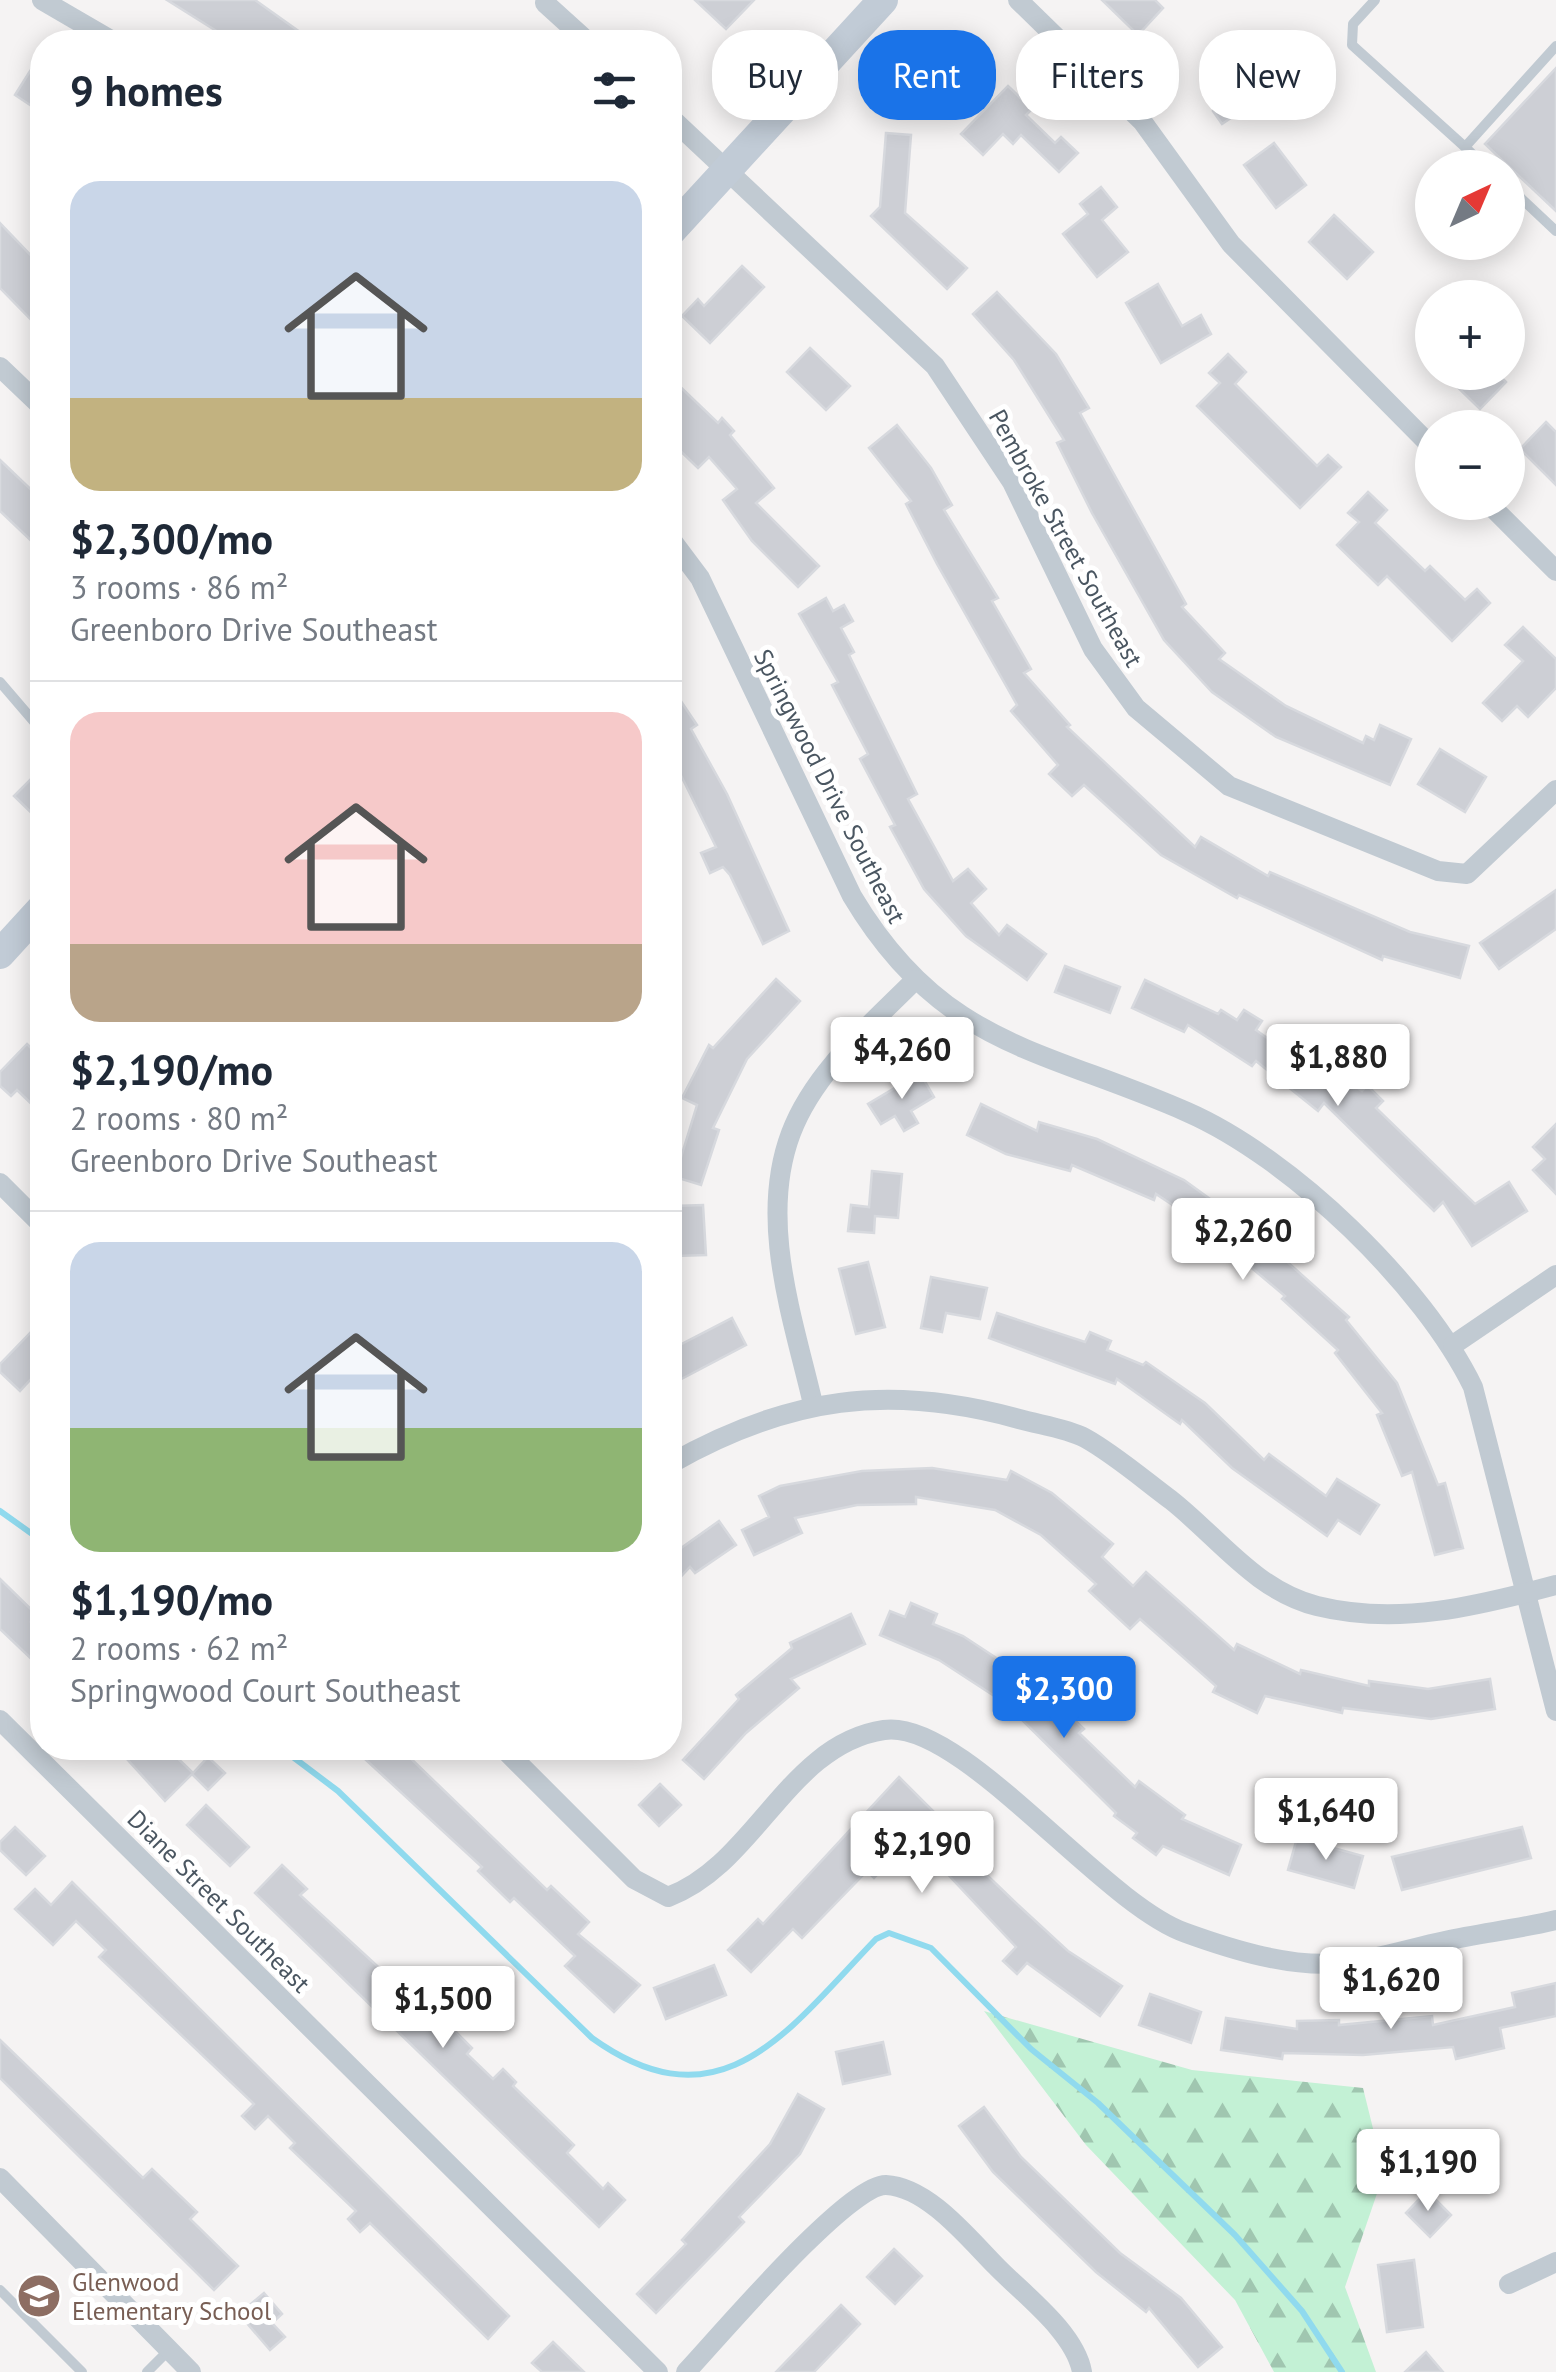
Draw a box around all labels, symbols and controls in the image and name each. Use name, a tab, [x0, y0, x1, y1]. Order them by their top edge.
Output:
chip: Buy	[712, 30, 838, 120]
chip: Rent	[858, 30, 996, 120]
chip: Filters	[1016, 30, 1179, 120]
chip: New	[1199, 30, 1336, 120]
text: 9 homes	[70, 63, 223, 118]
icon: filters	[587, 63, 642, 118]
north arrow	[1415, 150, 1525, 260]
map controls	[1415, 150, 1525, 520]
icon: home	[266, 246, 446, 426]
button: +	[1415, 280, 1525, 390]
street label: Pembroke Street Southeast	[982, 404, 1150, 673]
button: −	[1415, 410, 1525, 520]
text: $2,300/mo	[70, 511, 273, 566]
text: 3 rooms · 86 m²	[70, 566, 288, 608]
text: Greenboro Drive Southeast	[70, 608, 438, 650]
street label: Springwood Drive Southeast	[747, 644, 913, 929]
icon: home	[266, 777, 446, 957]
pin: $4,260	[821, 1017, 983, 1102]
pin: $1,880	[1257, 1024, 1419, 1109]
text: $4,260	[853, 1028, 951, 1070]
text: $1,880	[1289, 1035, 1387, 1077]
text: $2,190/mo	[70, 1042, 273, 1097]
text: 2 rooms · 80 m²	[70, 1097, 288, 1139]
text: Greenboro Drive Southeast	[70, 1139, 438, 1181]
pin: $2,260	[1162, 1198, 1324, 1283]
text: $2,260	[1194, 1209, 1292, 1251]
icon: home	[266, 1307, 446, 1487]
text: $1,190/mo	[70, 1572, 273, 1627]
text: 2 rooms · 62 m²	[70, 1627, 288, 1669]
pin: $2,300	[983, 1656, 1145, 1741]
text: $2,300	[1015, 1667, 1113, 1709]
text: Springwood Court Southeast	[70, 1669, 461, 1711]
pin: $1,640	[1245, 1778, 1407, 1863]
text: $1,640	[1277, 1789, 1375, 1831]
street label: Diane Street Southeast	[121, 1803, 317, 1999]
pin: $2,190	[841, 1811, 1003, 1896]
text: $2,190	[873, 1822, 971, 1864]
pin: $1,620	[1310, 1947, 1472, 2032]
text: $1,620	[1342, 1958, 1440, 2000]
pin: $1,500	[362, 1966, 524, 2051]
text: $1,500	[394, 1977, 492, 2019]
pin: $1,190	[1347, 2129, 1509, 2214]
text: $1,190	[1379, 2140, 1477, 2182]
place label: Glenwood Elementary School	[72, 2266, 272, 2327]
school or university icon: Glenwood Elementary School	[16, 2273, 62, 2319]

